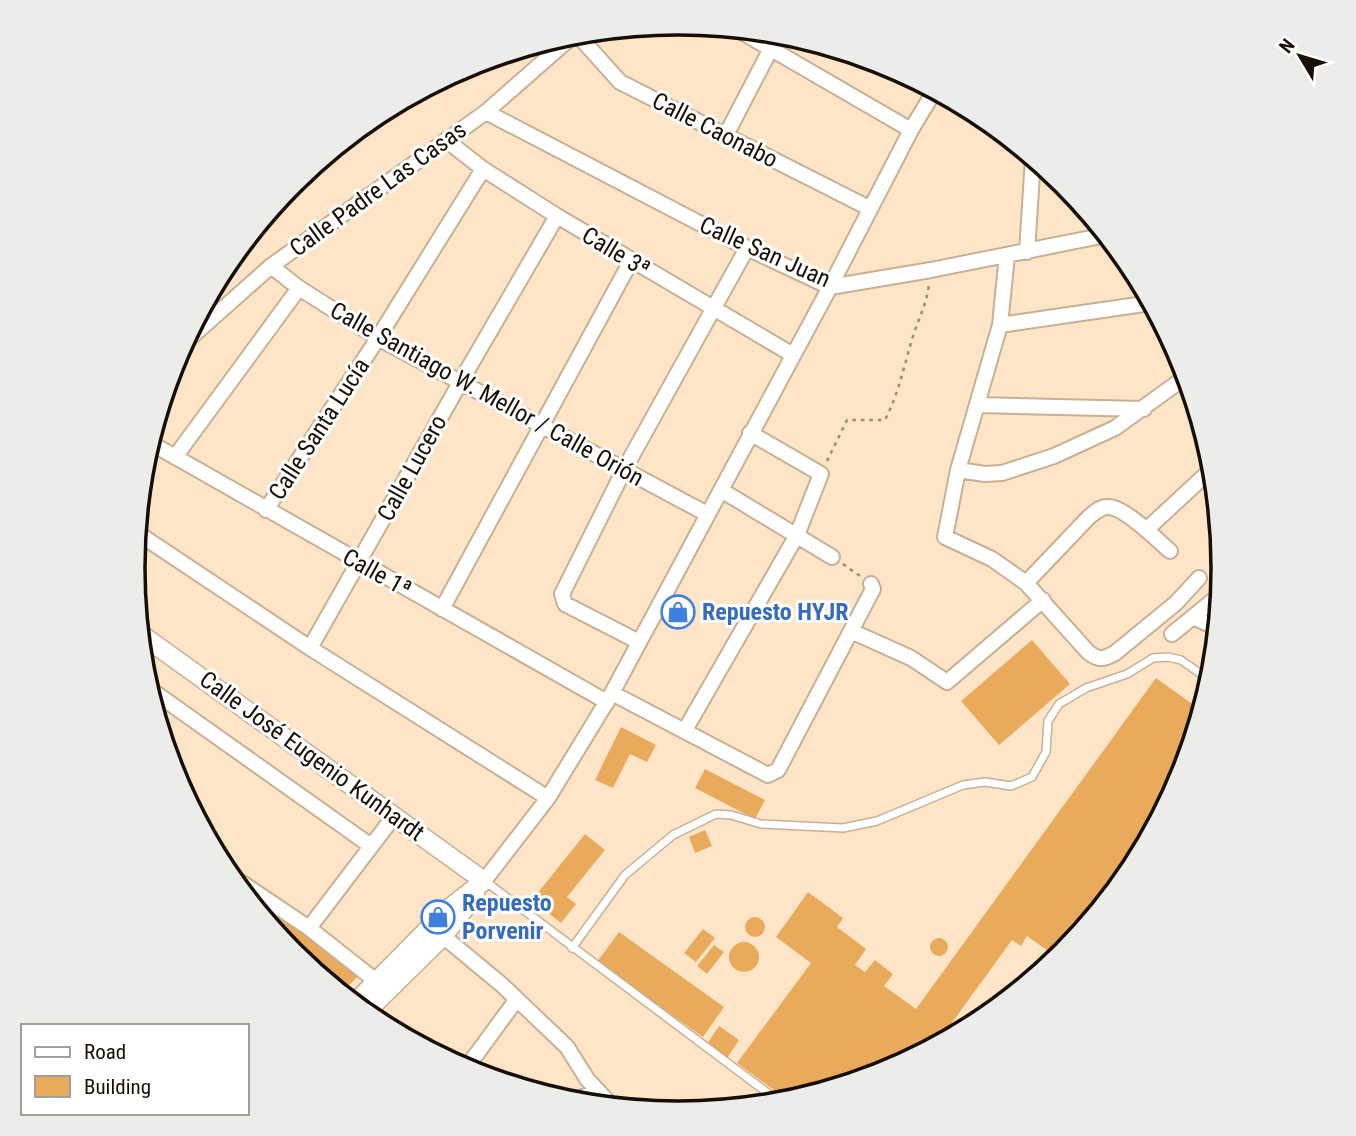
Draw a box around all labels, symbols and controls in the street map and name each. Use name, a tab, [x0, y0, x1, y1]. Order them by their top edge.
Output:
north arrow	[1265, 21, 1335, 91]
text: N	[1274, 34, 1300, 58]
street label: Calle Caonabo	[648, 86, 782, 174]
street label: Calle Padre Las Casas	[284, 116, 472, 262]
street label: Calle San Juan	[695, 211, 835, 293]
street label: Calle 3ª	[577, 221, 655, 283]
street label: Calle Santiago W. Mellor / Calle Orión	[325, 296, 649, 492]
street label: Calle Santa Lucía	[263, 353, 375, 505]
street label: Calle Lucero	[371, 410, 453, 526]
street label: Calle 1ª	[338, 543, 416, 603]
shop icon: Repuesto HYJR	[659, 593, 697, 631]
place label: Repuesto HYJR	[702, 598, 849, 626]
street label: Calle José Eugenio Kunhardt	[194, 665, 430, 847]
place label: Repuesto Porvenir	[462, 889, 552, 945]
shop icon: Repuesto Porvenir	[419, 898, 457, 936]
legend	[21, 1024, 248, 1115]
text: Road	[84, 1040, 126, 1064]
text: Building	[84, 1075, 151, 1099]

